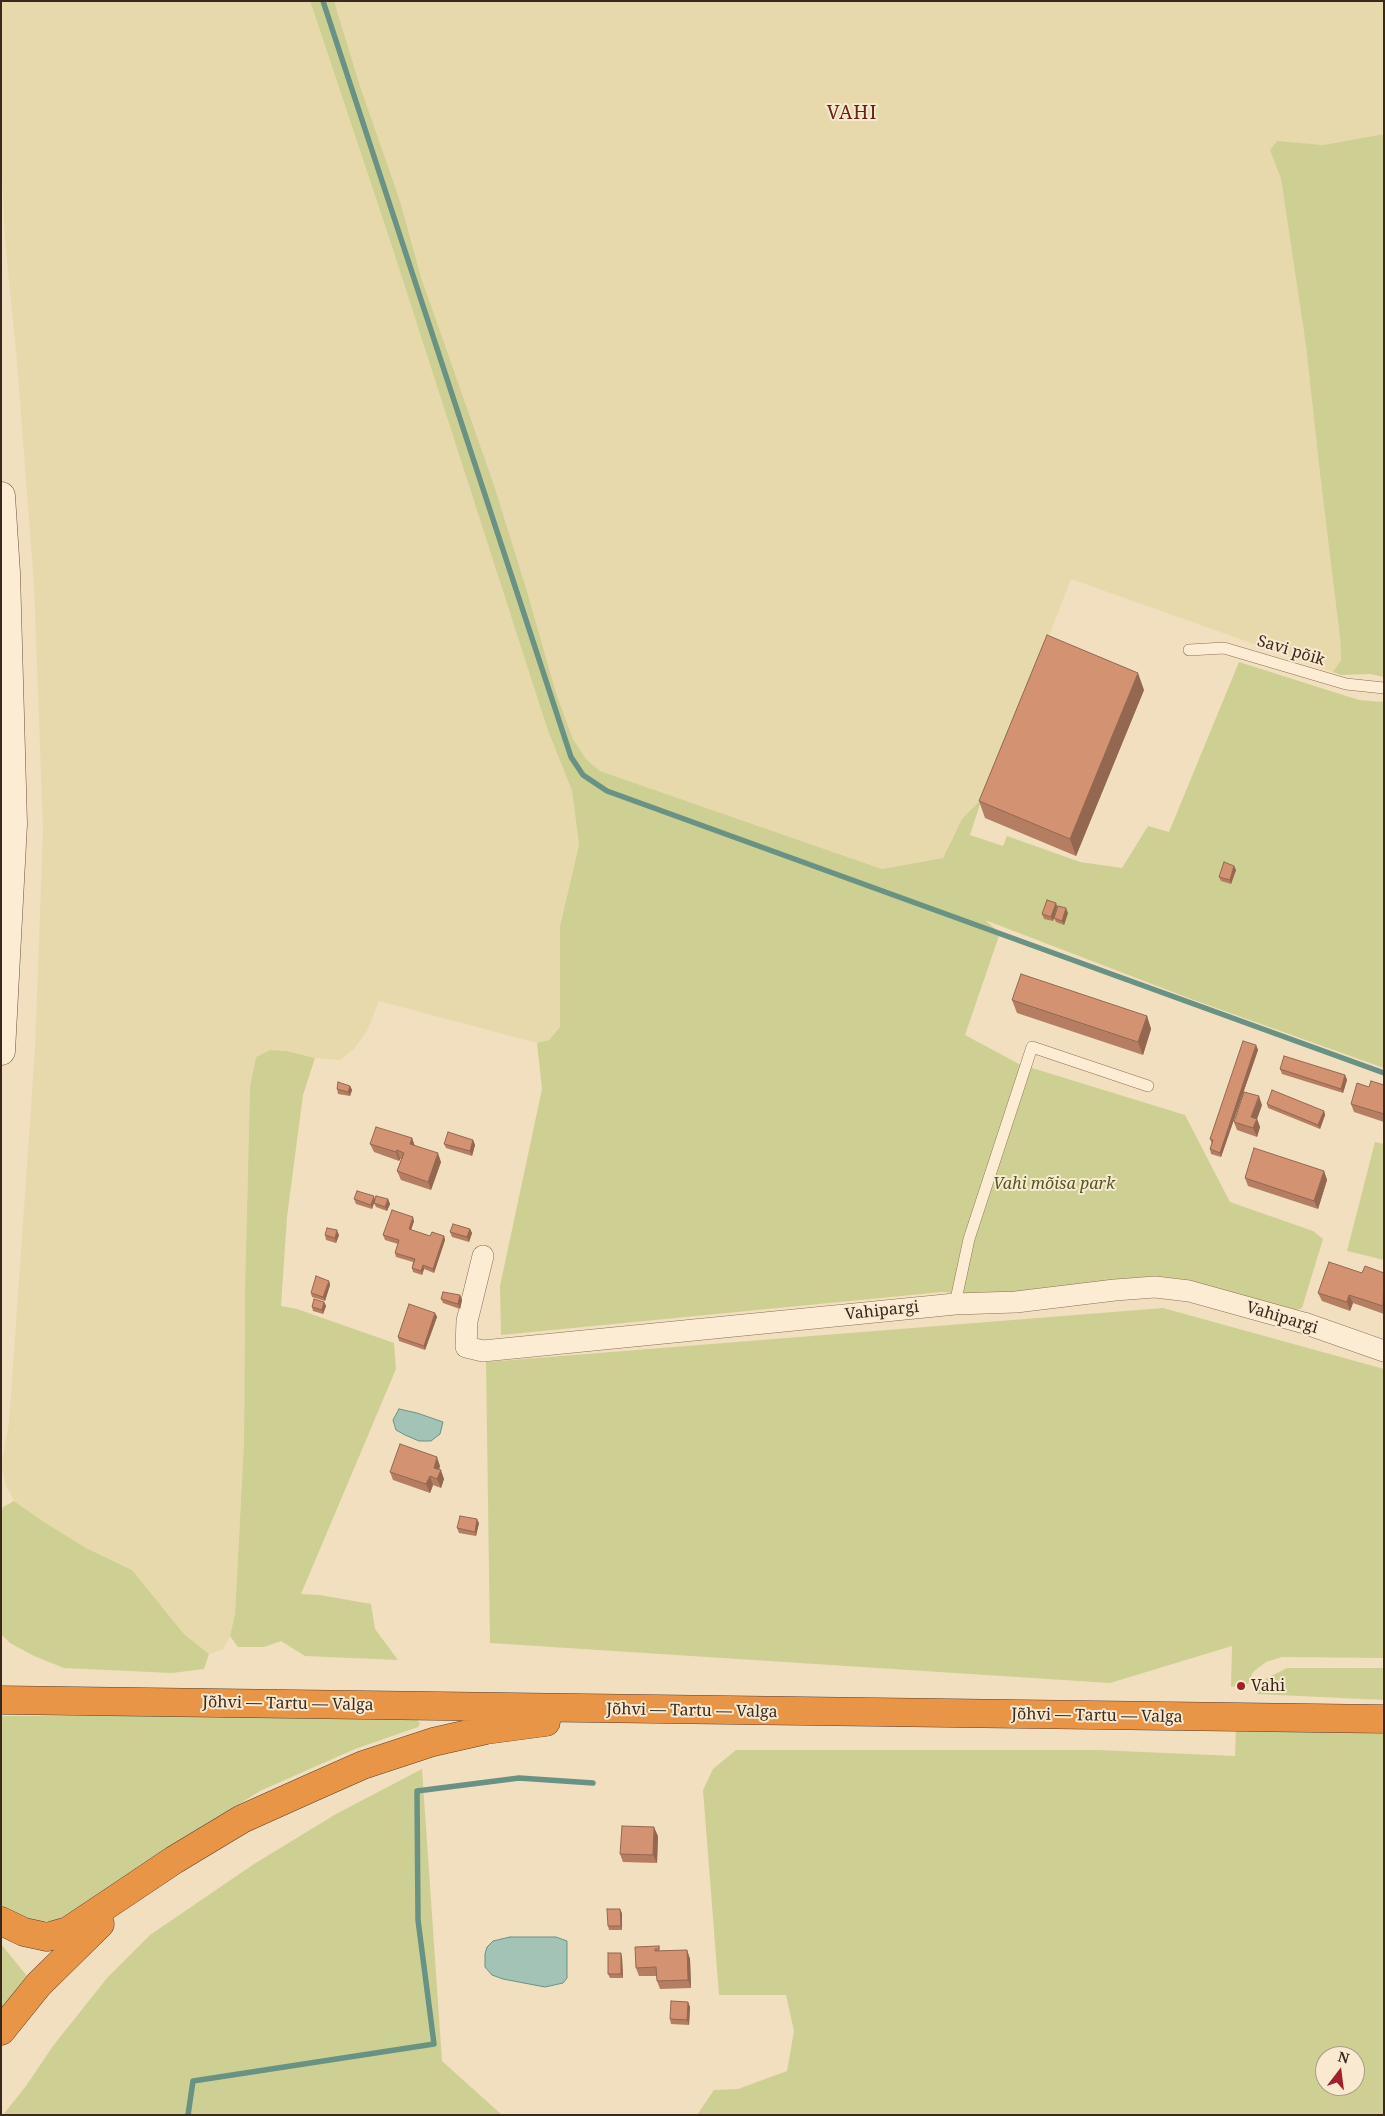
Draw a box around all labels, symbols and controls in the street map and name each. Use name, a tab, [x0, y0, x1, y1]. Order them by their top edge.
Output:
district label: VAHI	[826, 103, 878, 125]
street label: Savi põik	[1255, 632, 1327, 670]
park label: Vahi mõisa park	[993, 1174, 1115, 1194]
street label: Vahipargi	[844, 1298, 920, 1324]
street label: Vahipargi	[1244, 1298, 1320, 1338]
place label: Vahi	[1251, 1676, 1285, 1696]
marker: Vahi	[1235, 1680, 1247, 1692]
street label: Jõhvi — Tartu — Valga	[202, 1693, 374, 1715]
street label: Jõhvi — Tartu — Valga	[606, 1700, 778, 1722]
street label: Jõhvi — Tartu — Valga	[1011, 1705, 1183, 1727]
north arrow	[1315, 2046, 1365, 2096]
text: N	[1336, 2046, 1352, 2068]

